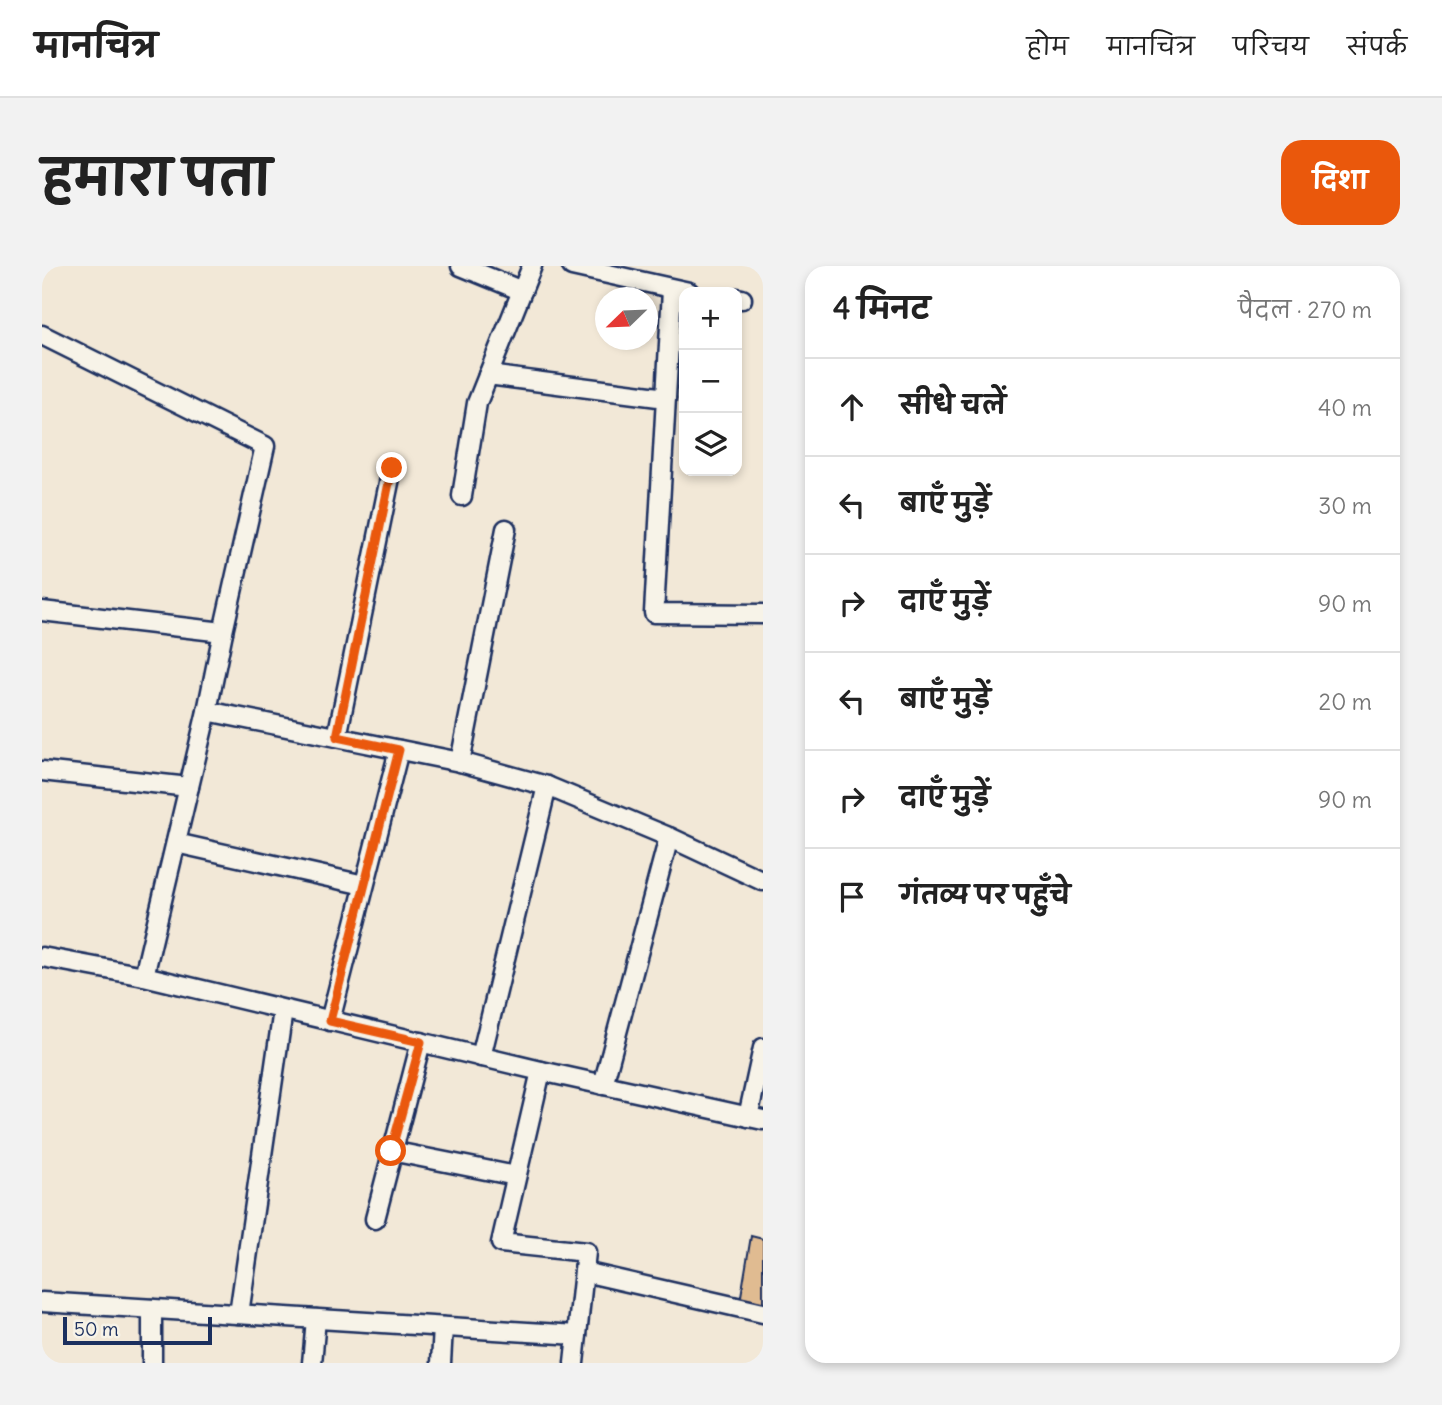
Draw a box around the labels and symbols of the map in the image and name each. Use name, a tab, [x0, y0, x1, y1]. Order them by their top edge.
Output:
north arrow	[595, 287, 658, 350]
route end	[376, 452, 407, 483]
route start	[375, 1135, 406, 1166]
scale bar	[63, 1314, 212, 1346]

